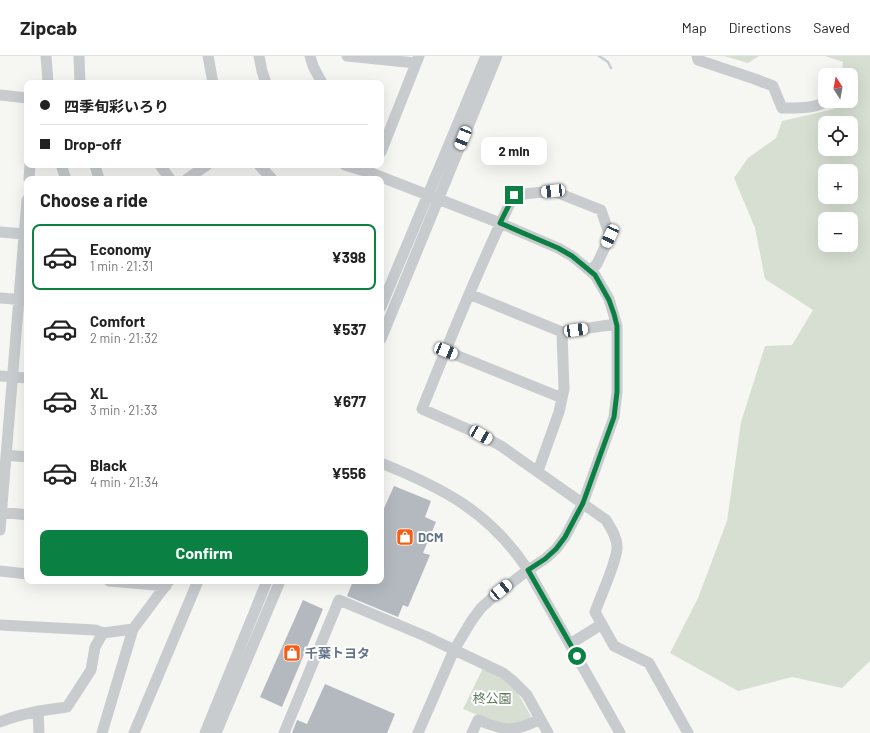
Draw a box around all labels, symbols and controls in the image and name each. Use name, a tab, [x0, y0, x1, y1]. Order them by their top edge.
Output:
text: Zipcab	[20, 16, 77, 39]
text: Map	[682, 19, 707, 36]
text: Directions	[729, 19, 791, 36]
text: Saved	[813, 19, 850, 36]
north arrow	[818, 68, 858, 108]
map controls	[818, 68, 858, 252]
text: 四季旬彩いろり	[64, 97, 169, 115]
button: locate	[818, 116, 858, 156]
car	[453, 125, 473, 151]
text: Drop-off	[64, 135, 122, 153]
callout: 2 min	[481, 137, 547, 165]
text: 2 min	[498, 143, 530, 159]
button: +	[818, 164, 858, 204]
car	[540, 184, 566, 198]
route end	[505, 186, 523, 204]
text: Choose a ride	[40, 189, 148, 211]
button: −	[818, 212, 858, 252]
car	[599, 223, 621, 249]
icon: car	[42, 239, 78, 275]
text: Economy	[90, 240, 151, 258]
text: ¥398	[332, 248, 366, 266]
text: 1 min · 21:31	[90, 258, 153, 274]
icon: car	[42, 311, 78, 347]
text: Comfort	[90, 312, 145, 330]
text: ¥537	[332, 320, 366, 338]
car	[563, 322, 589, 338]
text: 2 min · 21:32	[90, 330, 158, 346]
car	[433, 341, 459, 361]
icon: car	[42, 383, 78, 419]
text: XL	[90, 384, 108, 402]
text: ¥677	[333, 392, 366, 410]
text: 3 min · 21:33	[90, 402, 157, 418]
car	[468, 424, 494, 446]
icon: car	[42, 455, 78, 491]
text: Black	[90, 456, 127, 474]
text: ¥556	[331, 464, 366, 482]
text: 4 min · 21:34	[90, 474, 158, 490]
shop icon: DCM	[395, 527, 415, 547]
place label: DCM	[418, 529, 443, 545]
button: Confirm	[40, 530, 368, 576]
car	[488, 578, 514, 602]
shop icon: 千葉トヨタ	[282, 643, 302, 663]
place label: 千葉トヨタ	[305, 645, 370, 661]
route start	[568, 647, 586, 665]
park label: 柊公園	[472, 690, 512, 706]

